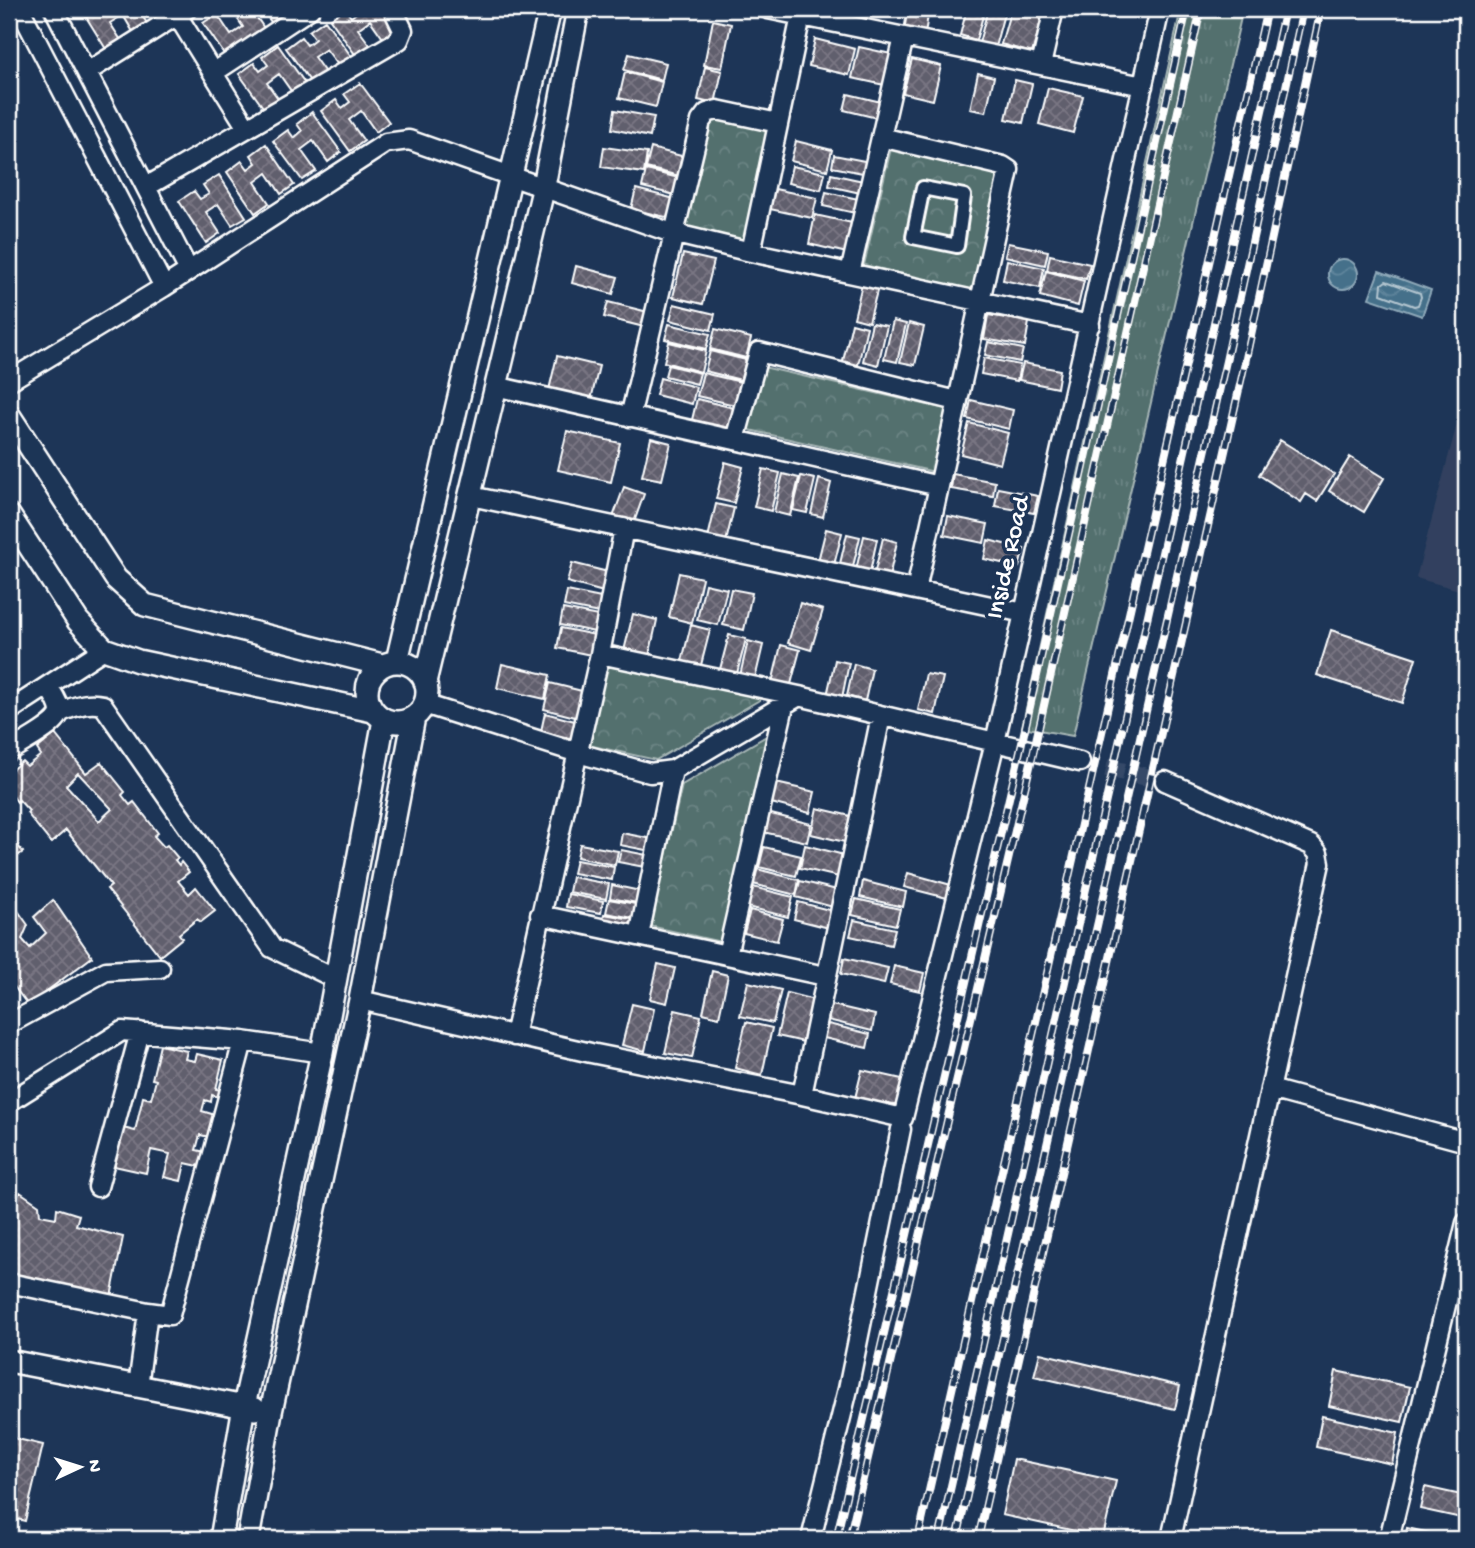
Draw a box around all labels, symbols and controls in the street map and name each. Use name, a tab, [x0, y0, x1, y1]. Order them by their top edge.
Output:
street label: Inside Road	[981, 492, 1040, 623]
north arrow	[46, 1432, 116, 1502]
text: N	[82, 1459, 105, 1473]

